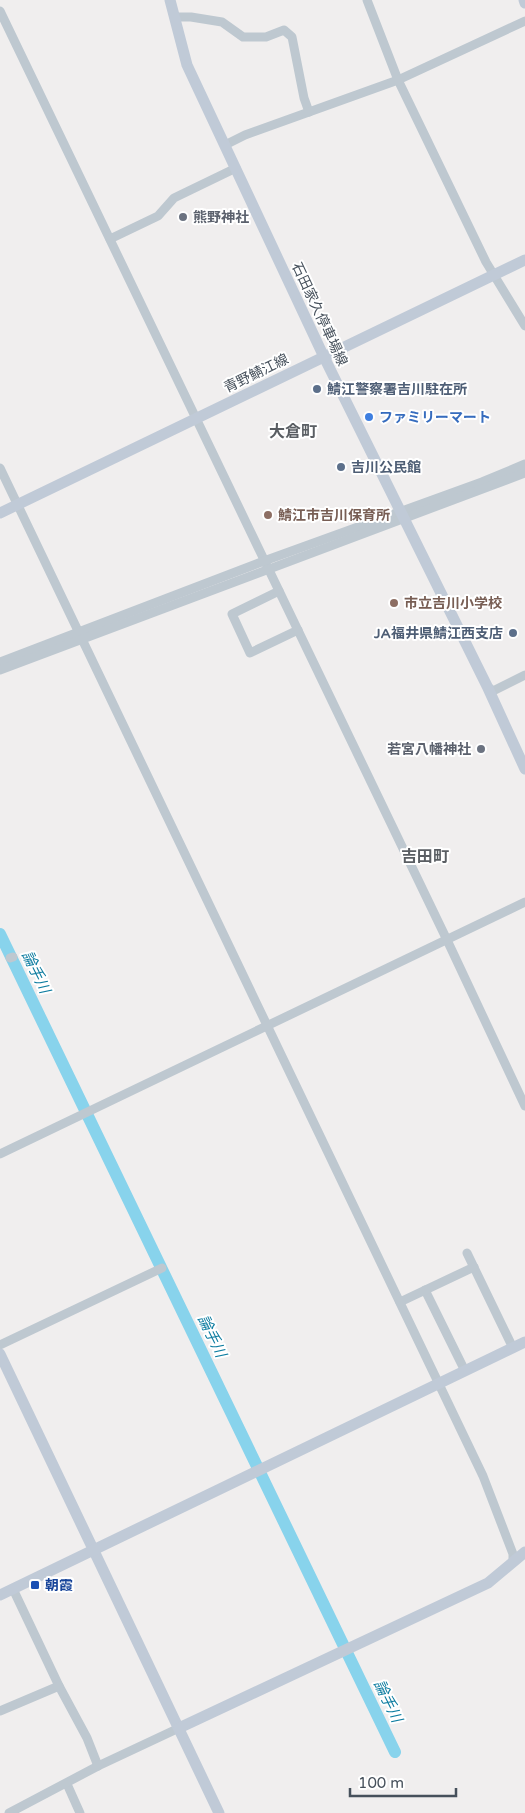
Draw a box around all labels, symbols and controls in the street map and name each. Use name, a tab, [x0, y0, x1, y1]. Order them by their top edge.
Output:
place label: 熊野神社	[193, 209, 249, 226]
marker: 熊野神社	[177, 211, 189, 223]
street label: 石田家久停車場線	[288, 260, 351, 369]
street label: 青野鯖江線	[221, 350, 291, 396]
place label: 鯖江警察署吉川駐在所	[327, 381, 467, 398]
marker: 鯖江警察署吉川駐在所	[311, 383, 323, 395]
place label: ファミリーマート	[379, 409, 491, 426]
marker: ファミリーマート	[363, 411, 375, 423]
district label: 大倉町	[269, 422, 317, 442]
place label: 吉川公民館	[351, 459, 421, 476]
marker: 吉川公民館	[335, 461, 347, 473]
place label: 鯖江市吉川保育所	[278, 507, 390, 524]
marker: 鯖江市吉川保育所	[262, 509, 274, 521]
place label: 市立吉川小学校	[404, 595, 502, 612]
marker: 市立吉川小学校	[388, 597, 400, 609]
place label: JA福井県鯖江西支店	[373, 625, 503, 642]
marker: JA福井県鯖江西支店	[507, 627, 519, 639]
place label: 若宮八幡神社	[387, 741, 471, 758]
marker: 若宮八幡神社	[475, 743, 487, 755]
district label: 吉田町	[401, 847, 449, 867]
water label: 論手川	[18, 948, 55, 998]
water label: 論手川	[194, 1312, 231, 1362]
place label: 朝霞	[45, 1577, 73, 1594]
marker: 朝霞	[29, 1579, 41, 1591]
water label: 論手川	[370, 1677, 407, 1727]
scale bar	[350, 1766, 456, 1798]
text: 100 m	[358, 1774, 404, 1792]

